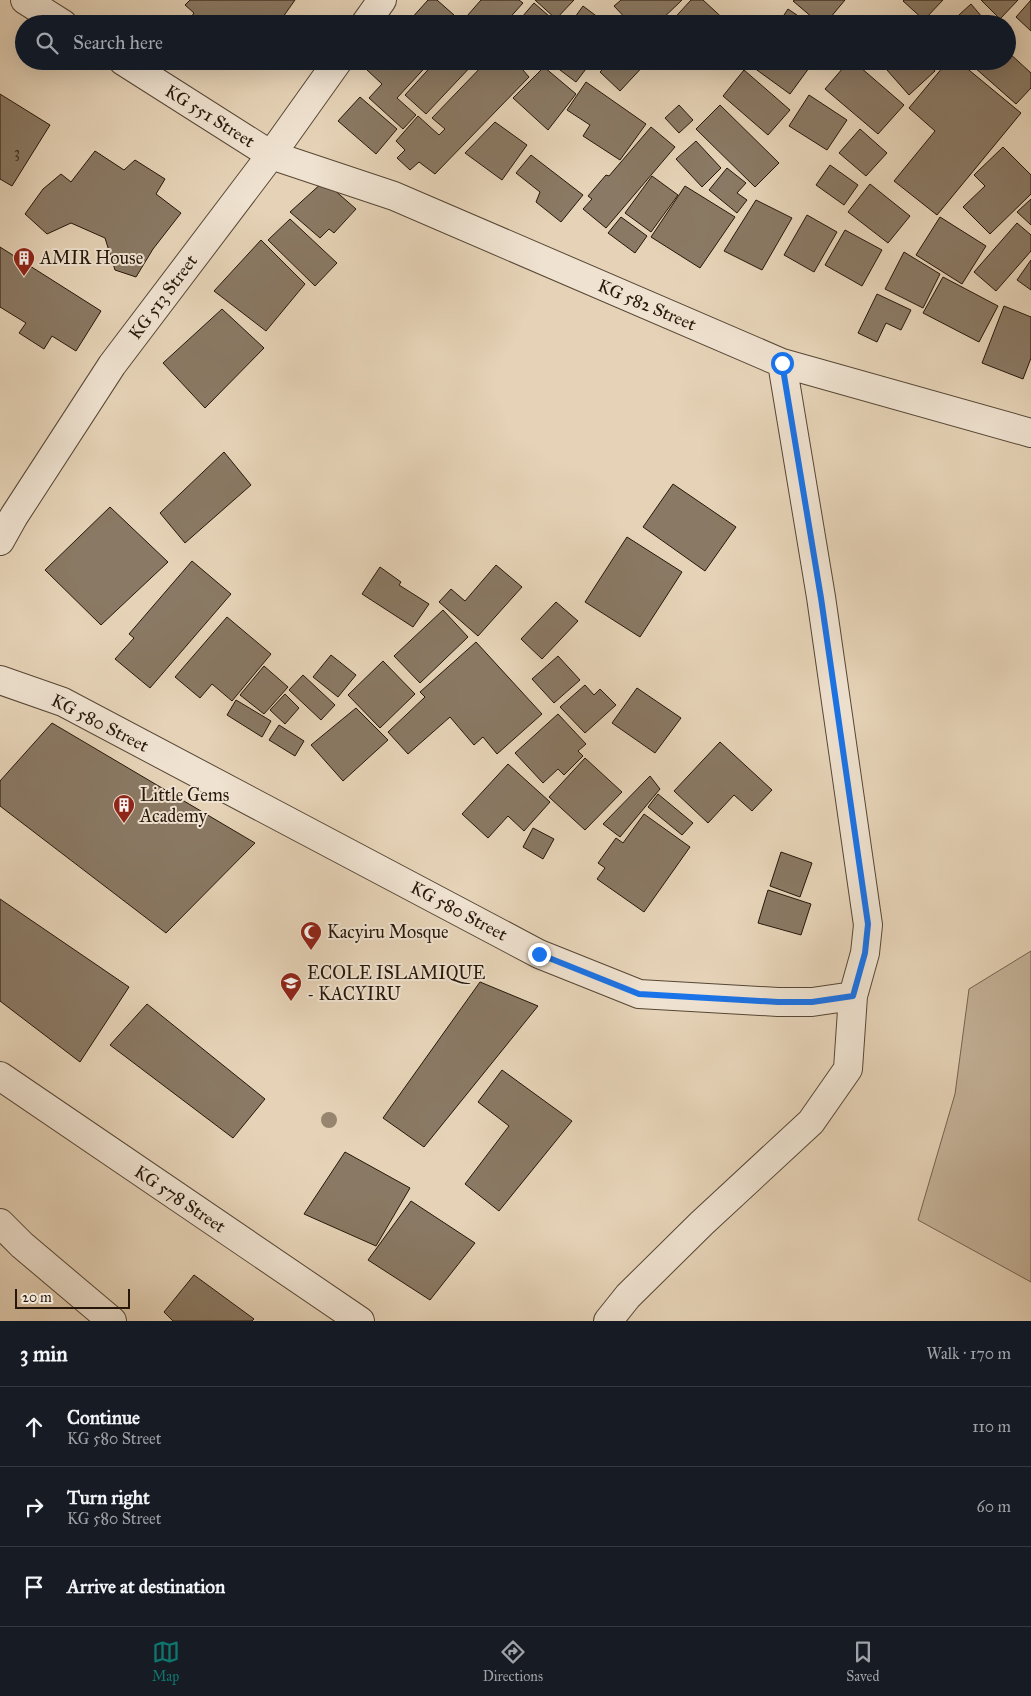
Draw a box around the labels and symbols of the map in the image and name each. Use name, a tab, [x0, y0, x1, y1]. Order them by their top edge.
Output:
street label: KG 551 Street	[161, 80, 259, 153]
house number: 3	[14, 143, 20, 161]
building icon: AMIR House	[12, 246, 36, 277]
place label: AMIR House	[39, 247, 143, 269]
street label: KG 513 Street	[124, 250, 202, 344]
street label: KG 582 Street	[595, 274, 700, 336]
route start	[771, 352, 794, 375]
street label: KG 580 Street	[48, 689, 153, 757]
place label: Little Gems Academy	[139, 784, 229, 827]
building icon: Little Gems Academy	[112, 793, 136, 824]
street label: KG 580 Street	[407, 876, 512, 946]
mosque icon: Kacyiru Mosque	[299, 920, 323, 951]
place label: Kacyiru Mosque	[327, 921, 448, 944]
route end	[528, 943, 551, 966]
place label: ECOLE ISLAMIQUE - KACYIRU	[307, 962, 486, 1005]
school or university icon: ECOLE ISLAMIQUE - KACYIRU	[279, 971, 303, 1002]
street label: KG 578 Street	[130, 1160, 230, 1238]
scale bar	[15, 1286, 130, 1309]

